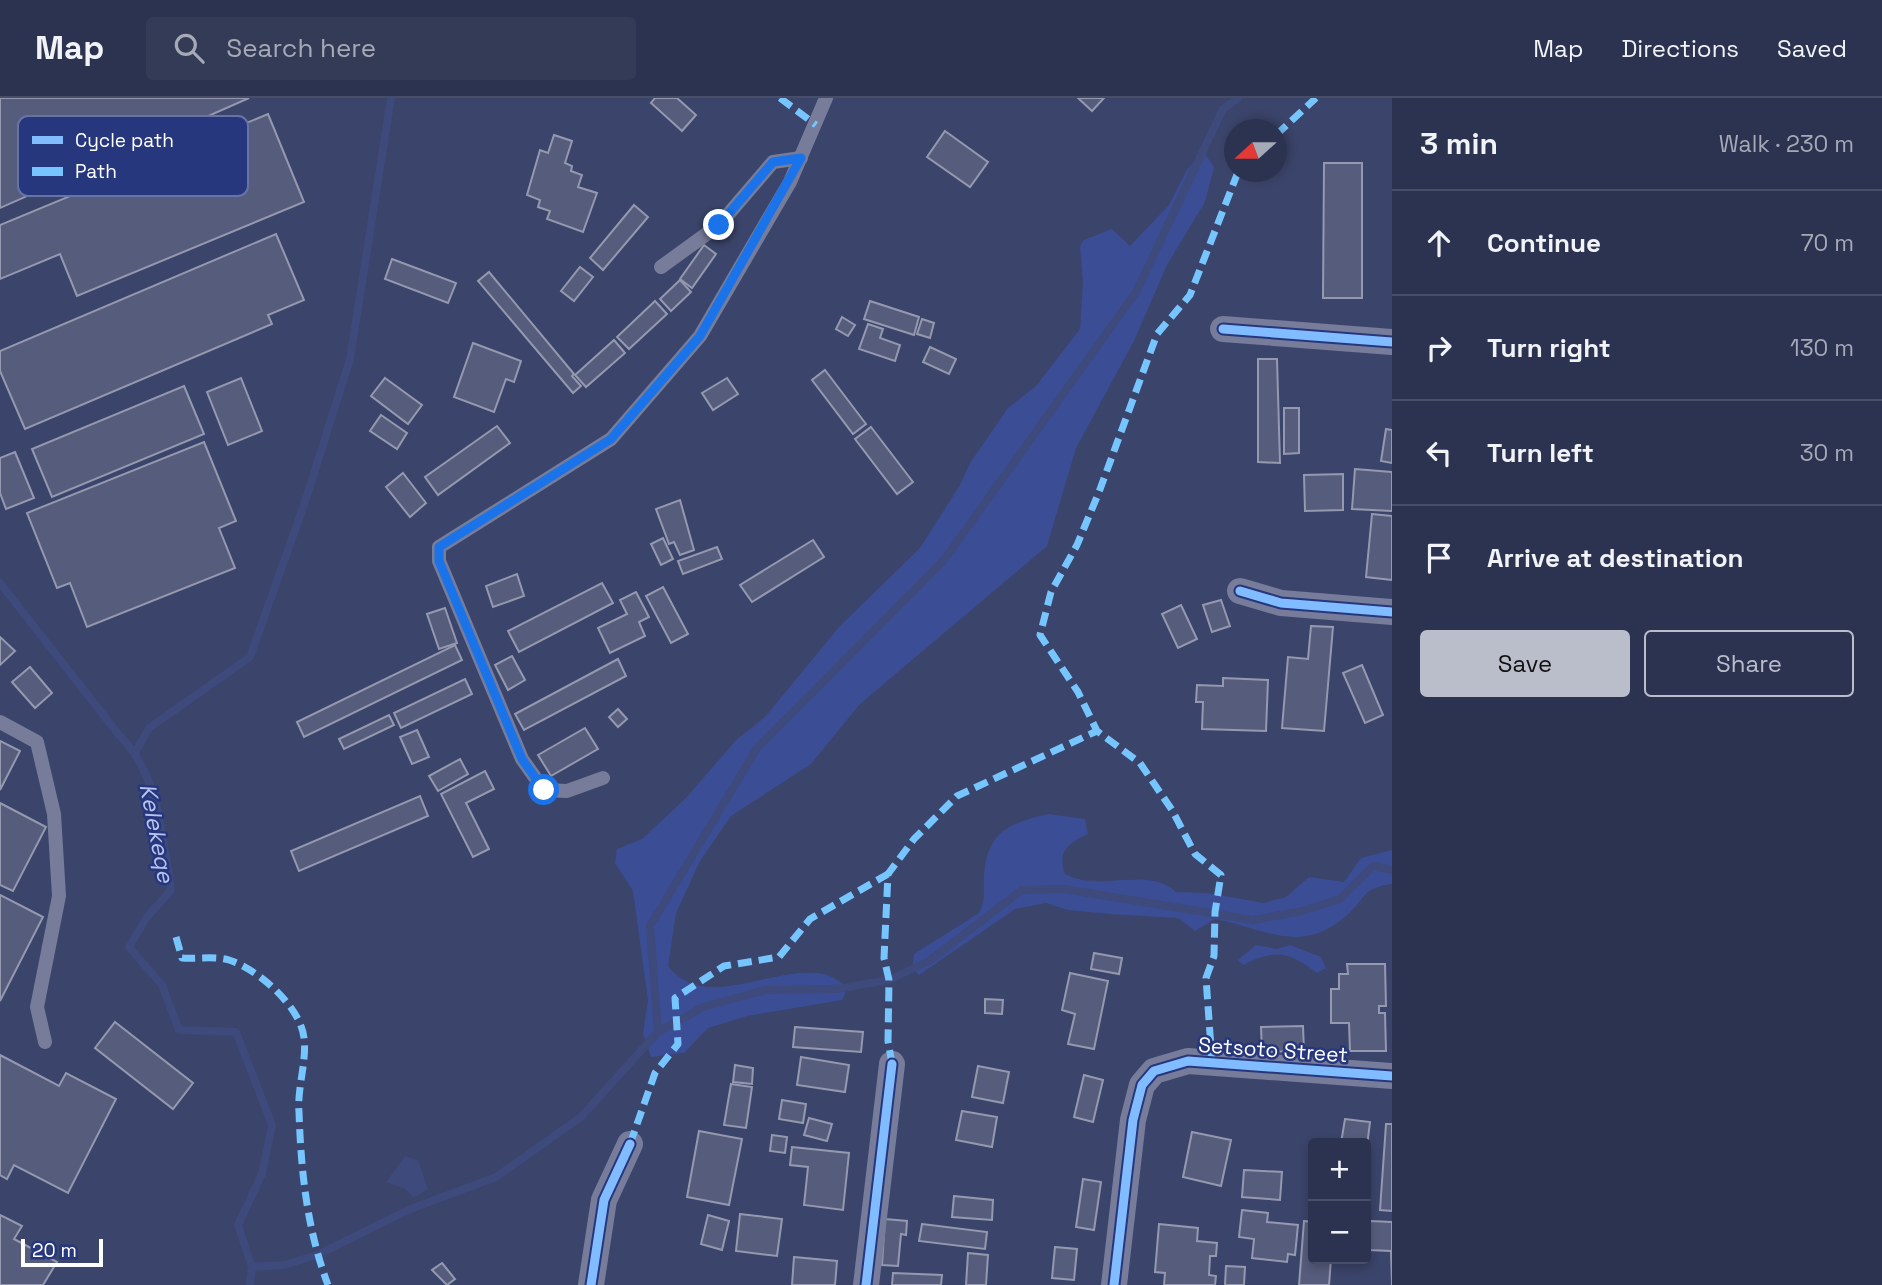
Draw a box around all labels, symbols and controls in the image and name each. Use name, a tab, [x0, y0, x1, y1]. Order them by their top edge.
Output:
search box	[146, 17, 636, 80]
text: Map	[35, 27, 104, 69]
icon: search	[170, 29, 208, 67]
text: Search here	[226, 31, 376, 65]
text: Map	[1533, 33, 1583, 64]
text: Directions	[1621, 33, 1739, 64]
text: Saved	[1777, 33, 1847, 64]
legend	[18, 116, 248, 196]
north arrow	[1224, 119, 1287, 182]
text: 3 min	[1420, 124, 1498, 163]
text: Cycle path	[75, 128, 174, 153]
text: Walk · 230 m	[1719, 129, 1854, 159]
text: Path	[75, 159, 117, 184]
route end	[703, 209, 734, 240]
icon: ahead	[1420, 224, 1458, 262]
text: Continue	[1487, 226, 1601, 260]
text: 70 m	[1801, 228, 1854, 258]
icon: right	[1420, 329, 1458, 367]
text: Turn right	[1487, 331, 1611, 365]
text: 130 m	[1790, 333, 1854, 363]
icon: left	[1420, 434, 1458, 472]
text: Turn left	[1487, 436, 1594, 470]
text: 30 m	[1800, 438, 1854, 468]
icon: arrive	[1420, 539, 1458, 577]
text: Arrive at destination	[1487, 541, 1744, 575]
button: Save	[1420, 630, 1630, 697]
button: Share	[1644, 630, 1854, 697]
route start	[528, 774, 559, 805]
water label: Kelekeqe	[133, 781, 182, 886]
street label: Setsoto Street	[1197, 1031, 1349, 1068]
map controls	[1308, 1138, 1371, 1264]
button: +	[1308, 1138, 1371, 1201]
button: −	[1308, 1201, 1371, 1264]
scale bar	[21, 1236, 103, 1268]
text: 20 m	[32, 1238, 77, 1263]

